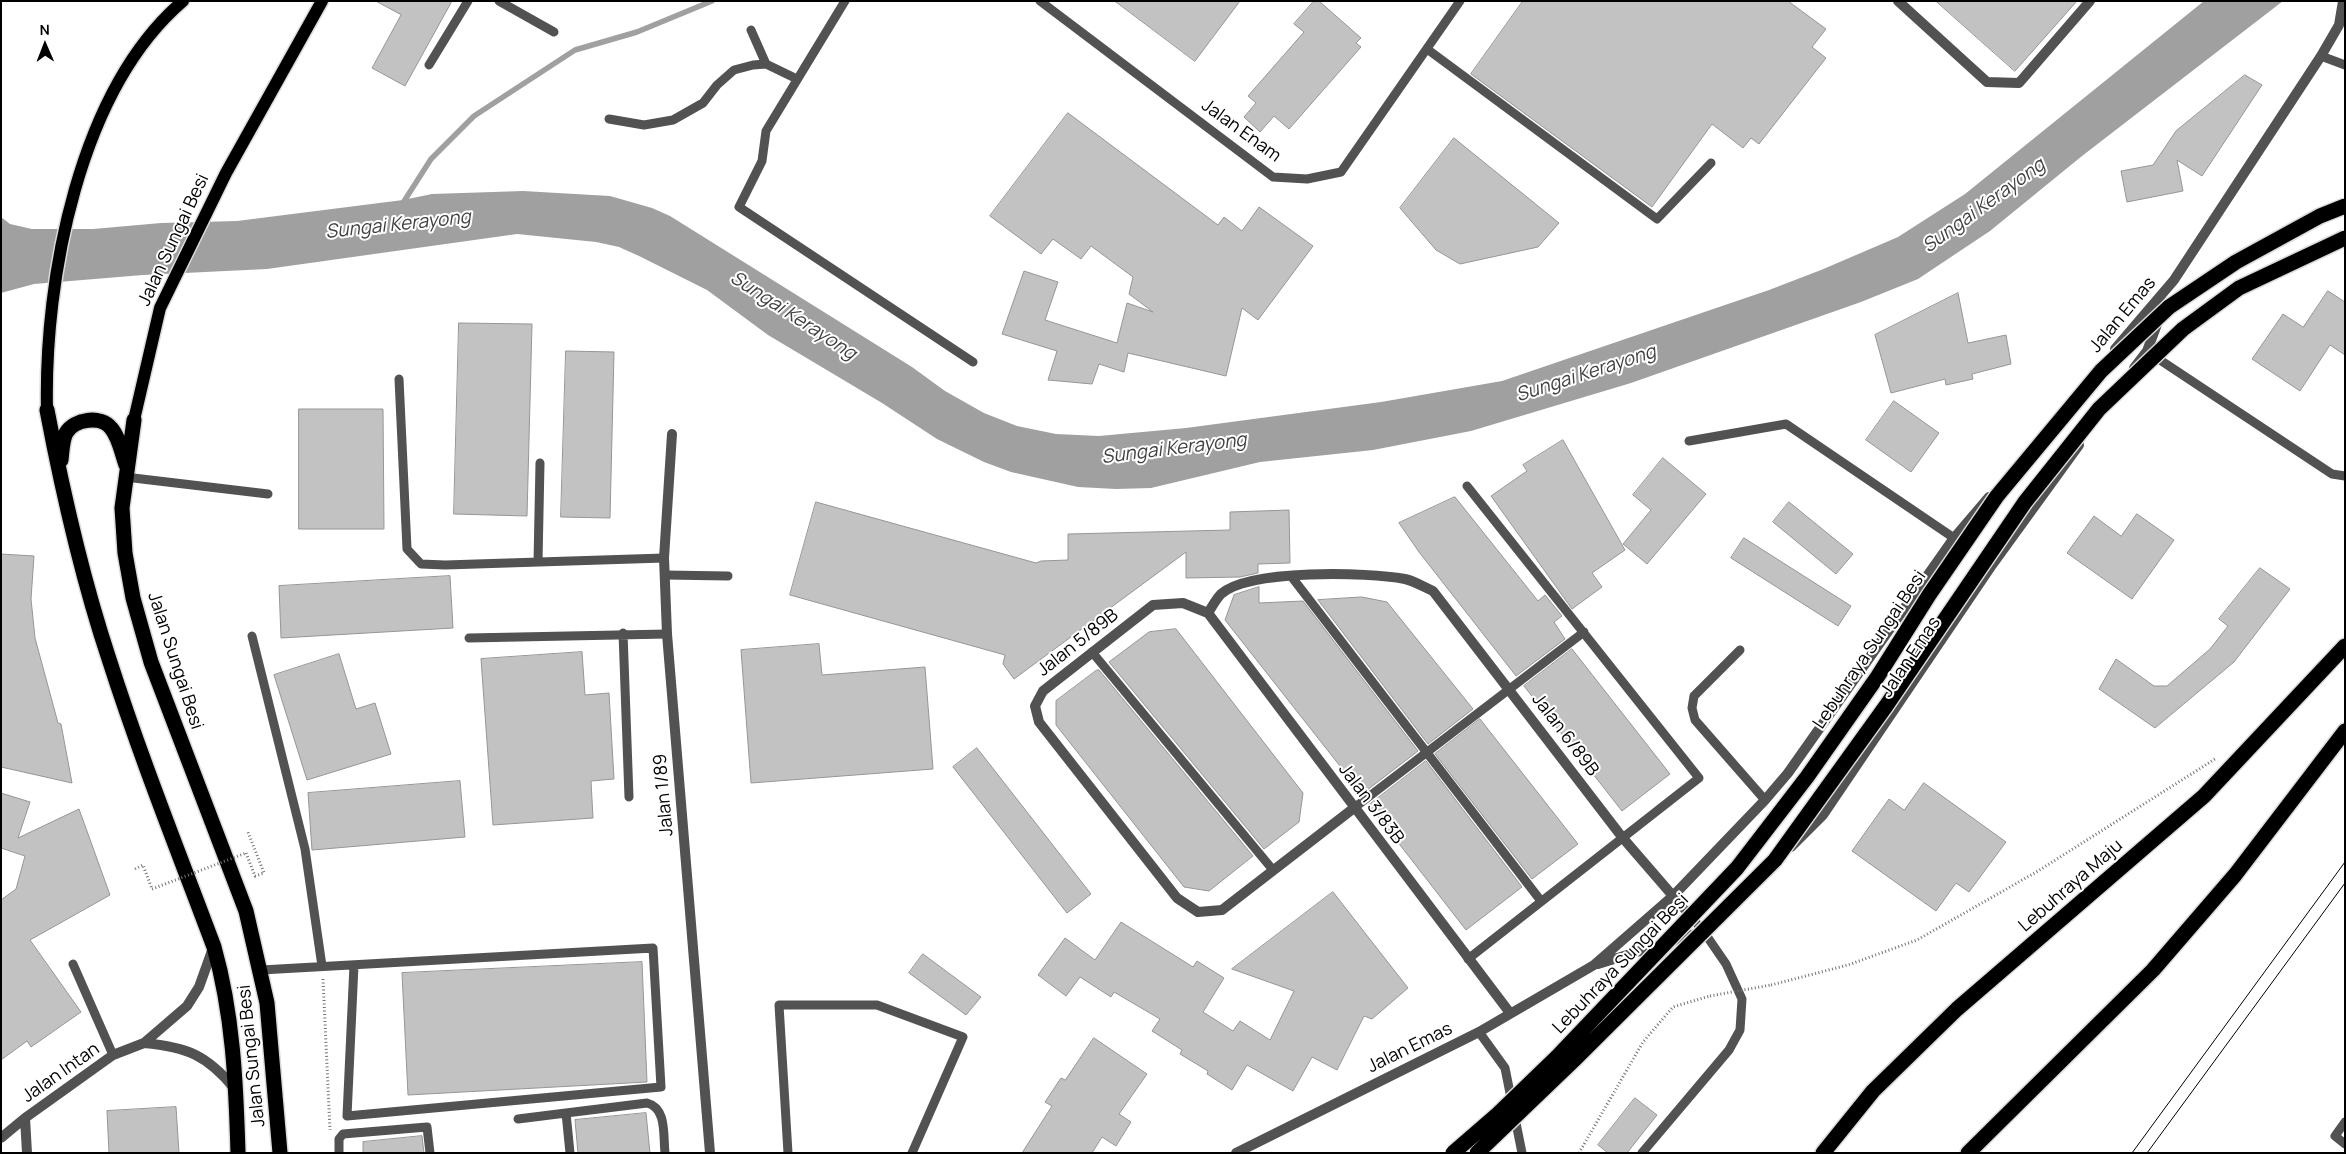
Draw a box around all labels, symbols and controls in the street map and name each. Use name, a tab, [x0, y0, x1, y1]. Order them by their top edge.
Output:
north arrow	[20, 20, 70, 70]
text: N	[40, 20, 50, 39]
street label: Jalan Enam	[1197, 95, 1285, 167]
water label: Sungai Kerayong	[1918, 154, 2050, 258]
street label: Jalan Sungai Besi	[134, 171, 214, 309]
water label: Sungai Kerayong	[324, 206, 472, 244]
water label: Sungai Kerayong	[726, 267, 860, 365]
street label: Jalan Emas	[2085, 273, 2161, 357]
water label: Sungai Kerayong	[1513, 341, 1659, 407]
water label: Sungai Kerayong	[1100, 429, 1248, 469]
street label: Lebuhraya Sungai Besi	[1809, 567, 1931, 733]
street label: Jalan Sungai Besi	[143, 590, 207, 732]
street label: Jalan 5/89B	[1033, 605, 1123, 681]
street label: Jalan Emas	[1876, 613, 1946, 701]
street label: Jalan 6/89B	[1527, 690, 1603, 780]
street label: Jalan 1/89	[650, 753, 678, 837]
street label: Jalan 3/83B	[1334, 759, 1408, 849]
street label: Lebuhraya Maju	[2015, 835, 2127, 937]
street label: Lebuhraya Sungai Besi	[1549, 890, 1693, 1038]
street label: Jalan Sungai Besi	[234, 984, 270, 1128]
street label: Jalan Emas	[1364, 1018, 1456, 1078]
street label: Jalan Intan	[18, 1038, 104, 1108]

